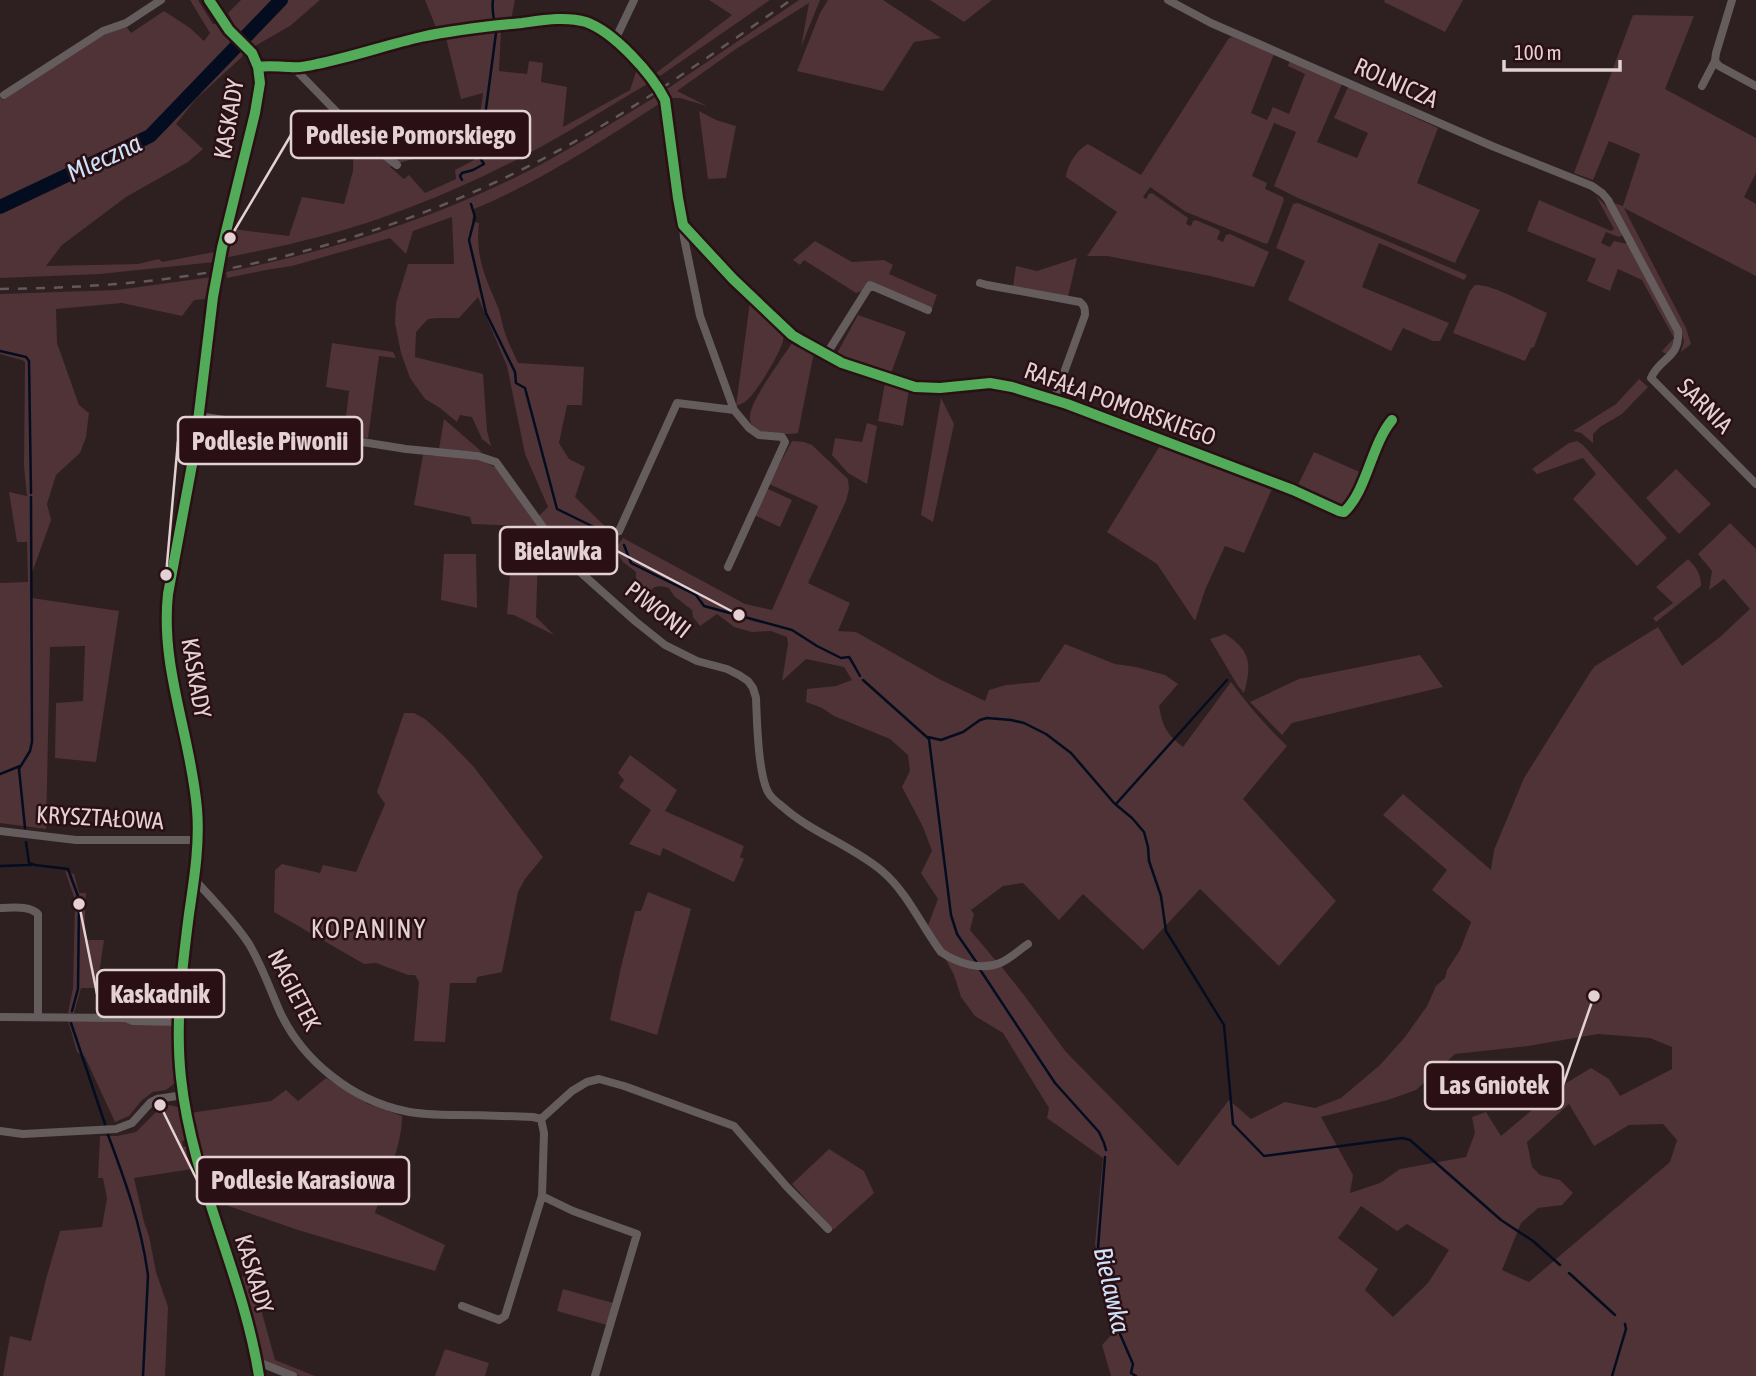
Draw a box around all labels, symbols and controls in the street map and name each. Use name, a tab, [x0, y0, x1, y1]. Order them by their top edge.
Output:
scale bar	[1504, 28, 1620, 72]
text: 100 m	[1514, 40, 1562, 64]
street label: ROLNICZA	[1350, 52, 1442, 113]
street label: KASKADY	[208, 77, 249, 161]
callout: Podlesie Pomorskiego	[291, 111, 530, 158]
text: Podlesie Pomorskiego	[306, 120, 516, 150]
water label: Mleczna	[62, 128, 146, 188]
street label: RAFAŁA POMORSKIEGO	[1021, 356, 1220, 451]
street label: SARNIA	[1673, 373, 1738, 439]
callout: Podlesie Piwonii	[178, 417, 362, 464]
text: Podlesie Piwonii	[192, 426, 348, 456]
callout: Bielawka	[500, 527, 617, 574]
text: Bielawka	[514, 536, 602, 566]
street label: PIWONII	[620, 576, 696, 643]
street label: KASKADY	[176, 636, 217, 720]
street label: KRYSZTAŁOWA	[36, 801, 165, 834]
district label: KOPANINY	[311, 914, 427, 944]
street label: NAGIETEK	[263, 945, 326, 1035]
callout: Kaskadnik	[97, 970, 224, 1017]
text: Kaskadnik	[110, 979, 210, 1009]
callout: Las Gniotek	[1425, 1062, 1563, 1109]
text: Las Gniotek	[1439, 1070, 1550, 1100]
callout: Podlesie Karasiowa	[197, 1157, 409, 1204]
text: Podlesie Karasiowa	[211, 1165, 395, 1195]
street label: KASKADY	[230, 1231, 279, 1317]
water label: Bielawka	[1088, 1244, 1136, 1336]

